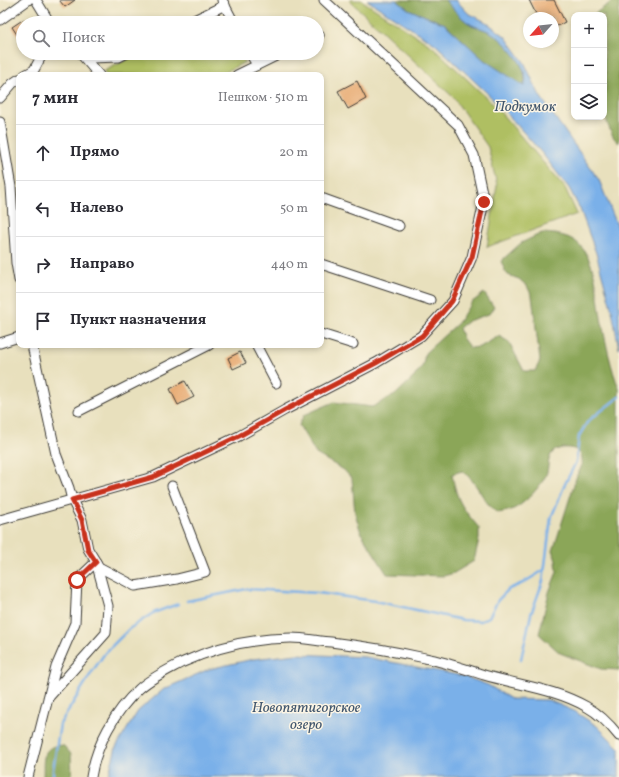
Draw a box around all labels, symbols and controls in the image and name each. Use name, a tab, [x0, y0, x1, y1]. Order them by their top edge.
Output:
north arrow	[523, 12, 559, 48]
map controls	[571, 12, 607, 120]
button: +	[571, 12, 607, 48]
search box	[16, 16, 324, 60]
icon: search	[30, 27, 52, 49]
text: Поиск	[62, 28, 105, 49]
button: −	[571, 48, 607, 84]
button: layers	[571, 84, 607, 120]
text: 7 мин	[32, 87, 78, 110]
text: Пешком · 510 m	[218, 89, 308, 107]
water label: Подкумок	[494, 97, 557, 118]
icon: ahead	[32, 142, 54, 164]
text: Прямо	[70, 142, 119, 163]
text: 20 m	[279, 144, 308, 162]
route end	[475, 193, 493, 211]
icon: left	[32, 198, 54, 220]
text: Налево	[70, 198, 124, 219]
text: 50 m	[280, 200, 308, 218]
icon: right	[32, 254, 54, 276]
text: Направо	[70, 254, 134, 275]
text: 440 m	[271, 256, 308, 274]
icon: arrive	[32, 310, 54, 332]
text: Пункт назначения	[70, 310, 206, 331]
route start	[68, 571, 86, 589]
water label: Новопятигорское озеро	[252, 698, 361, 736]

